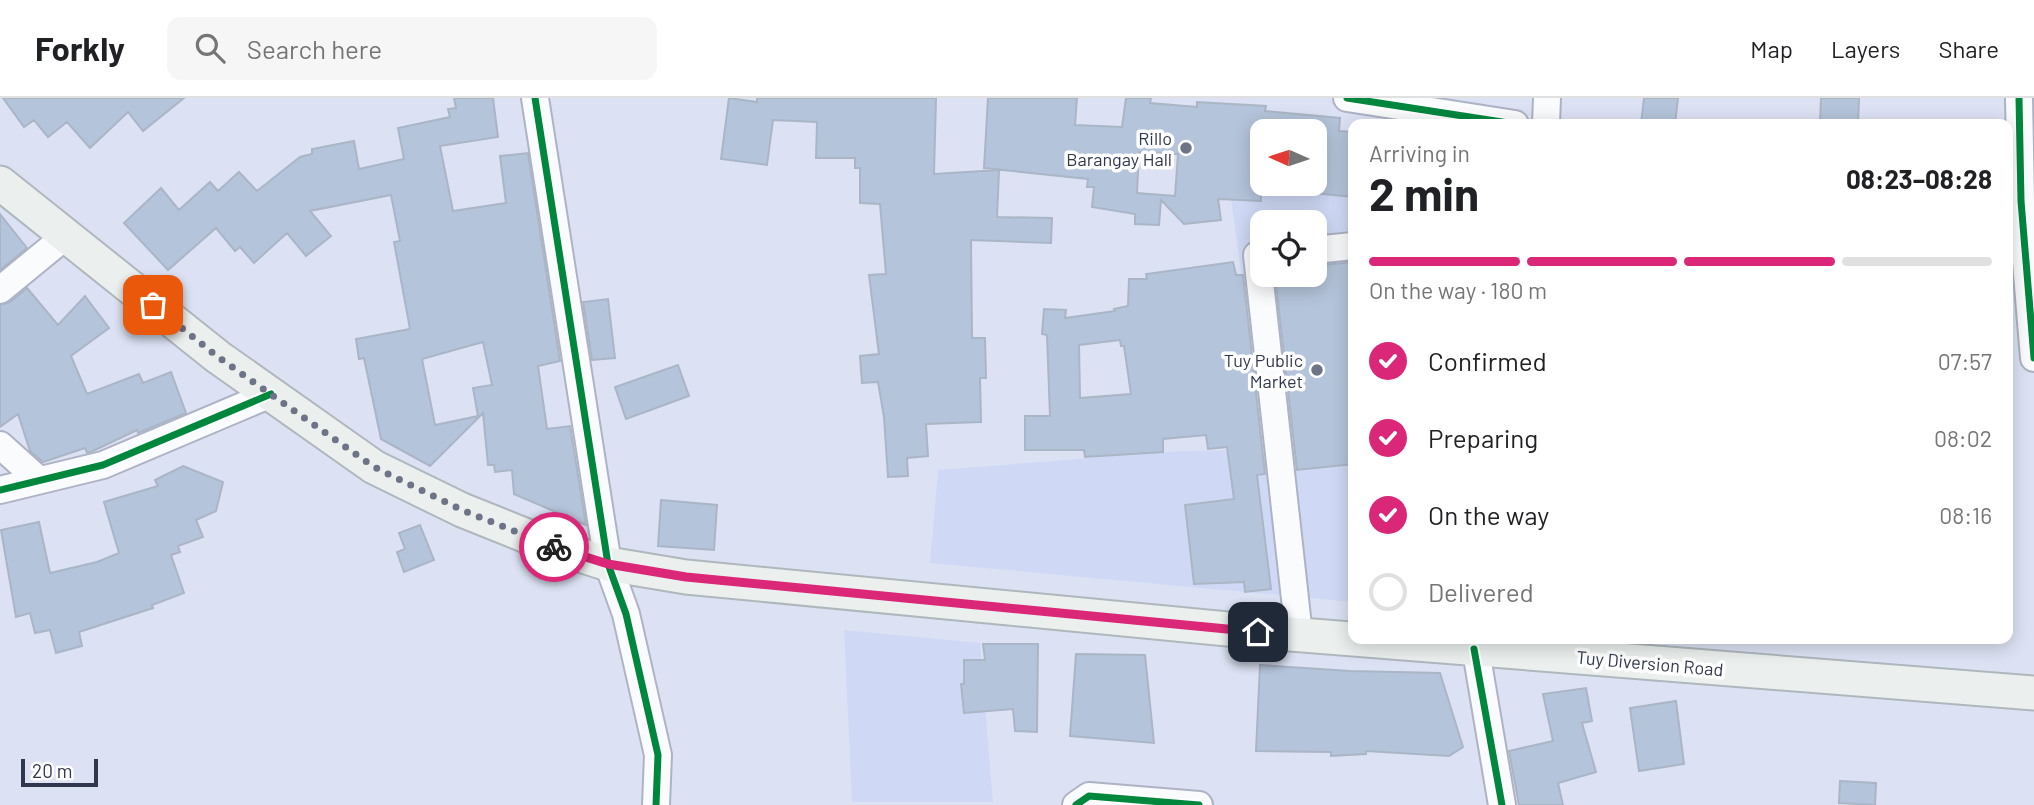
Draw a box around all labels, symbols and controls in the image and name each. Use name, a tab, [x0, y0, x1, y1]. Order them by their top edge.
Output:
search box	[167, 17, 657, 80]
text: Forkly	[35, 28, 125, 68]
icon: search	[191, 29, 229, 67]
text: Search here	[247, 33, 382, 64]
text: Map	[1750, 34, 1793, 63]
text: Layers	[1831, 34, 1900, 63]
text: Share	[1938, 34, 1999, 63]
north arrow	[1250, 119, 1326, 196]
map controls	[1250, 119, 1327, 287]
place label: Rillo Barangay Hall	[1066, 127, 1172, 170]
text: Arriving in	[1369, 139, 1470, 167]
marker: Rillo Barangay Hall	[1178, 140, 1194, 156]
text: 08:23–08:28	[1846, 163, 1992, 194]
text: 2 min	[1369, 165, 1479, 220]
button: locate	[1250, 210, 1327, 287]
pin	[123, 275, 183, 335]
text: On the way · 180 m	[1369, 276, 1547, 304]
icon: bag	[134, 286, 172, 324]
icon: check	[1369, 342, 1407, 380]
text: Confirmed	[1428, 345, 1547, 376]
text: 07:57	[1938, 347, 1992, 375]
place label: Tuy Public Market	[1224, 349, 1303, 392]
marker: Tuy Public Market	[1309, 362, 1325, 378]
icon: check	[1369, 419, 1407, 457]
text: Preparing	[1428, 422, 1538, 453]
text: 08:02	[1934, 424, 1992, 452]
icon: check	[1369, 496, 1407, 534]
text: On the way	[1428, 499, 1549, 530]
text: 08:16	[1939, 501, 1992, 529]
courier	[519, 512, 589, 582]
icon: bike	[535, 528, 573, 566]
text: Delivered	[1428, 576, 1534, 607]
pin	[1228, 602, 1288, 662]
icon: home	[1239, 613, 1277, 651]
street label: Tuy Diversion Road	[1576, 646, 1724, 680]
scale bar	[21, 756, 98, 788]
text: 20 m	[32, 759, 72, 782]

